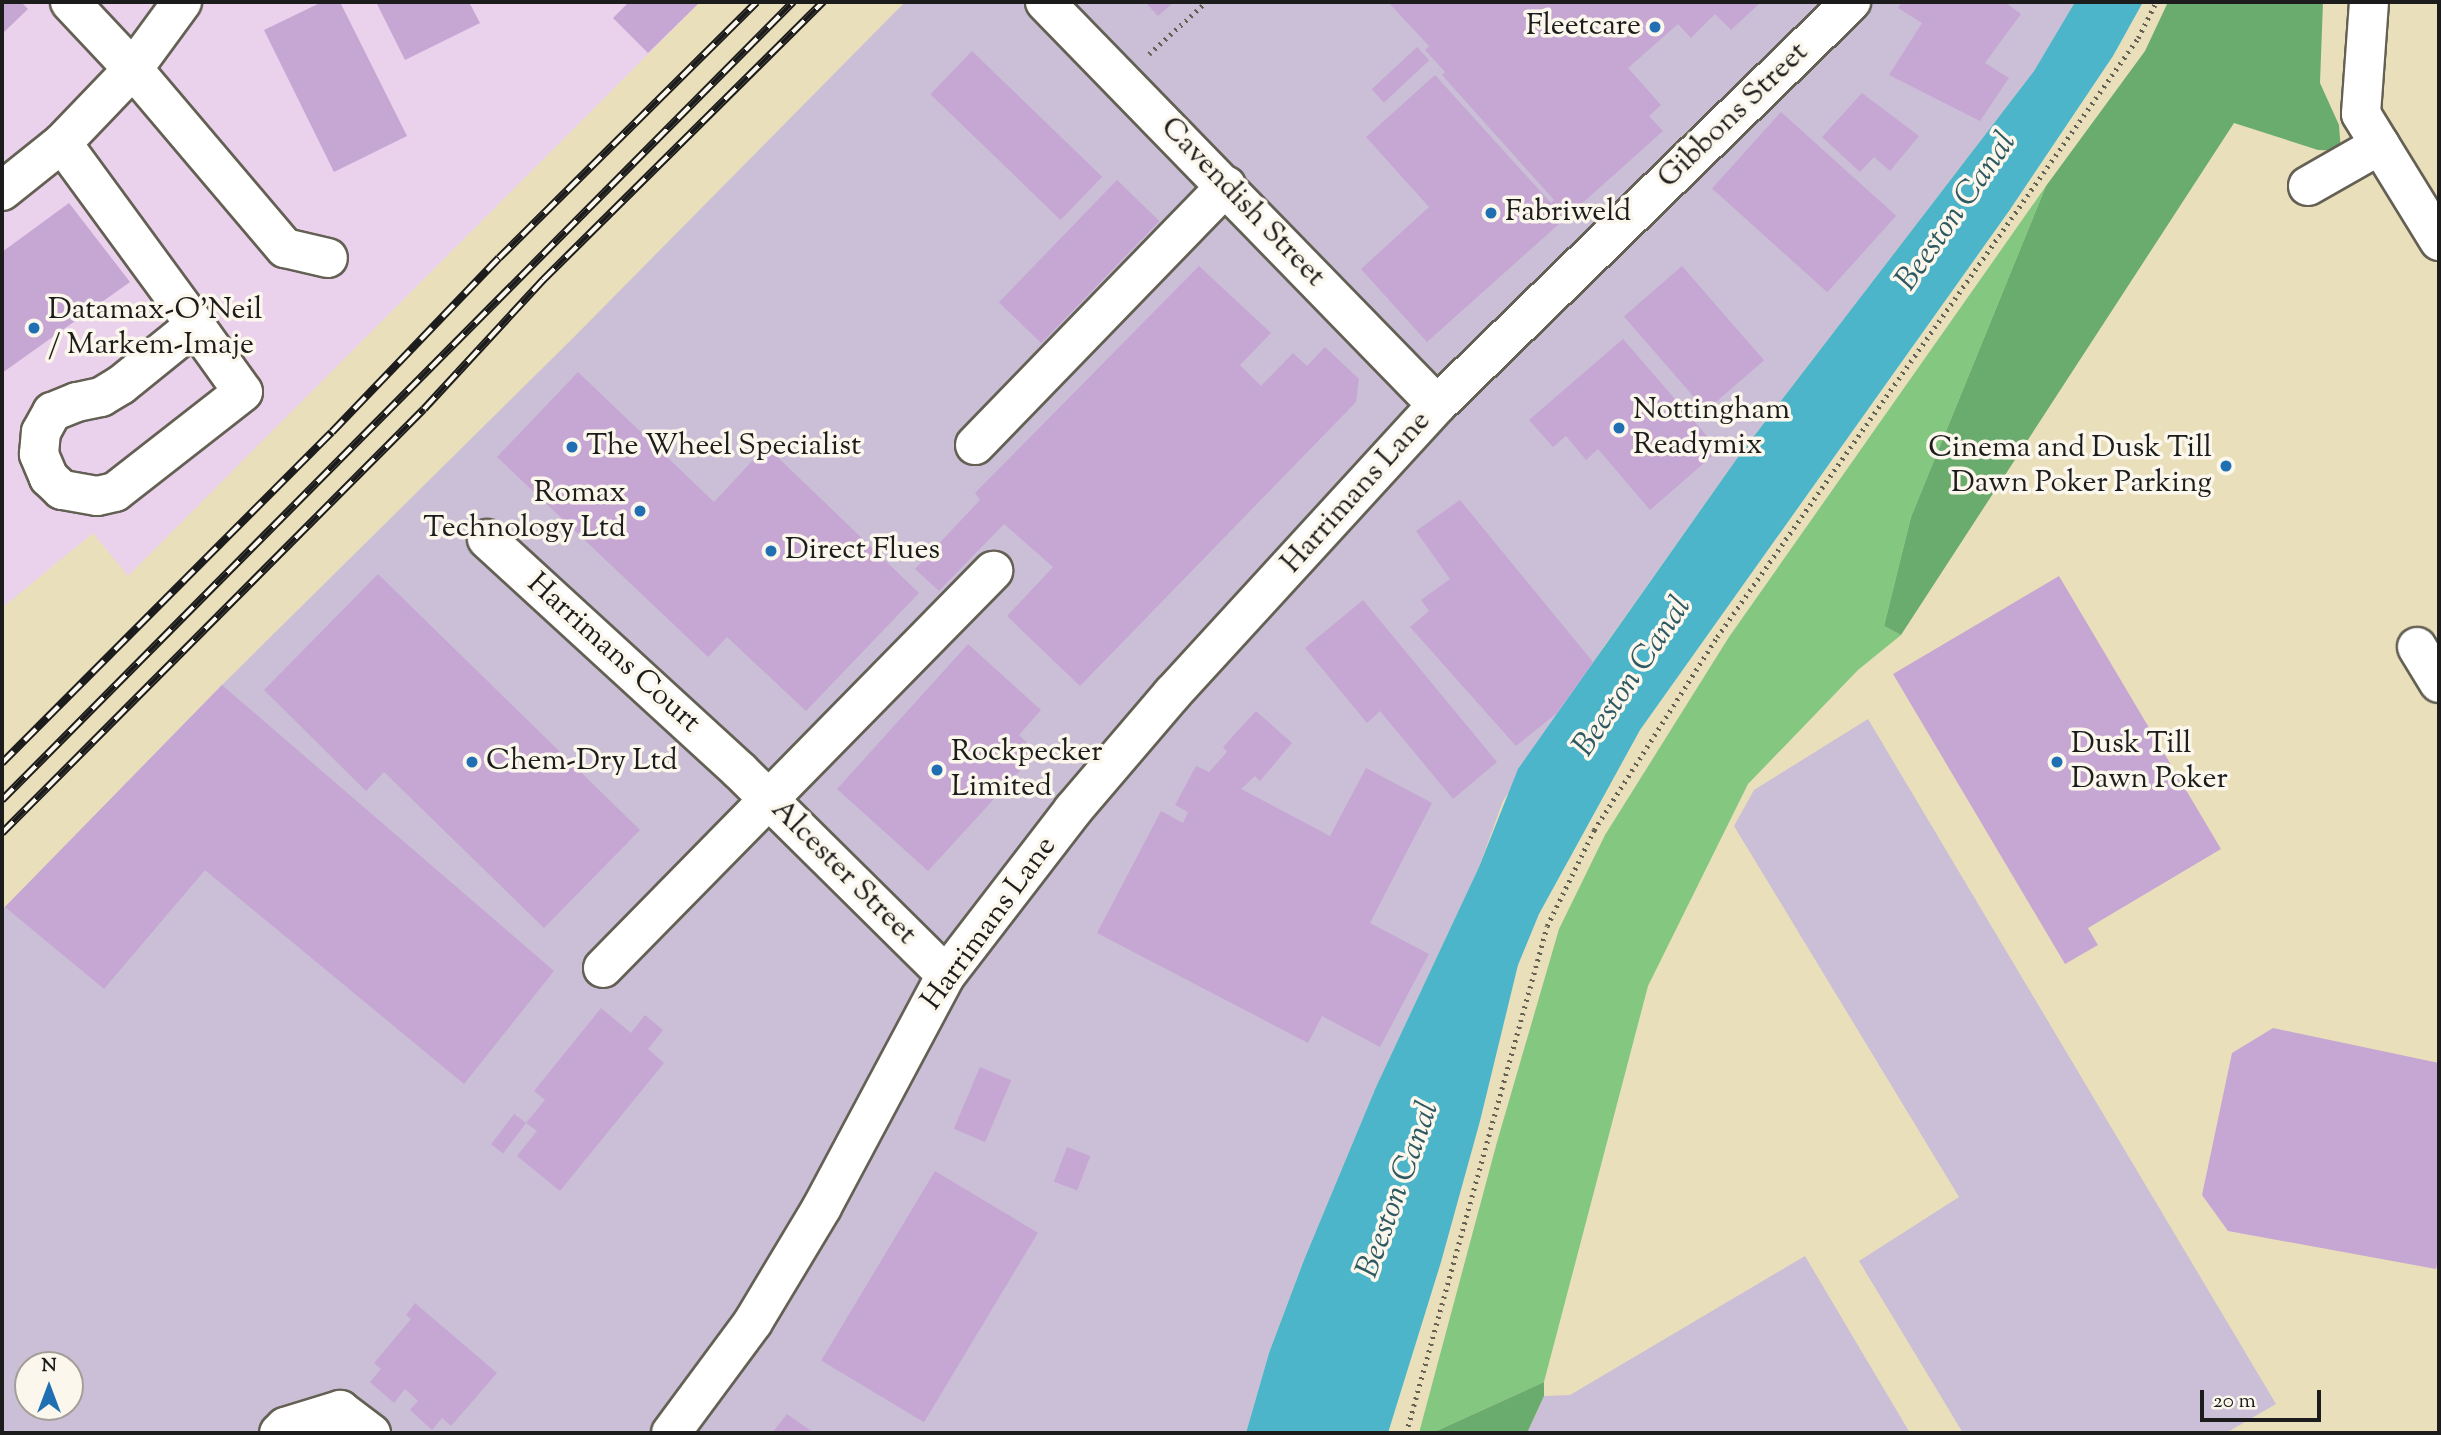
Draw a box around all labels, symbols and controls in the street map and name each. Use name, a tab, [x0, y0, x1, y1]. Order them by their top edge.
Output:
place label: Fleetcare	[1526, 9, 1641, 45]
marker: Fleetcare	[1647, 19, 1663, 35]
street label: Gibbons Street	[1651, 35, 1817, 197]
street label: Cavendish Street	[1152, 111, 1332, 295]
water label: Beeston Canal	[1888, 125, 2026, 299]
place label: Fabriweld	[1505, 195, 1631, 231]
marker: Fabriweld	[1483, 205, 1499, 221]
place label: Datamax-O’Neil / Markem-Imaje	[48, 293, 262, 364]
marker: Datamax-O’Neil / Markem-Imaje	[26, 320, 42, 336]
place label: Nottingham Readymix	[1633, 393, 1790, 463]
street label: Harrimans Lane	[1275, 404, 1439, 582]
marker: Nottingham Readymix	[1611, 420, 1627, 436]
place label: The Wheel Specialist	[586, 429, 861, 465]
place label: Cinema and Dusk Till Dawn Poker Parking	[1928, 431, 2212, 502]
marker: The Wheel Specialist	[564, 439, 580, 455]
marker: Cinema and Dusk Till Dawn Poker Parking	[2218, 458, 2234, 474]
place label: Romax Technology Ltd	[423, 476, 626, 546]
marker: Romax Technology Ltd	[632, 503, 648, 519]
place label: Direct Flues	[785, 533, 940, 569]
marker: Direct Flues	[763, 543, 779, 559]
street label: Harrimans Court	[519, 567, 707, 741]
water label: Beeston Canal	[1565, 590, 1701, 764]
place label: Dusk Till Dawn Poker	[2071, 727, 2228, 798]
place label: Rockpecker Limited	[951, 735, 1103, 806]
place label: Chem-Dry Ltd	[486, 744, 678, 780]
marker: Chem-Dry Ltd	[464, 754, 480, 770]
marker: Dusk Till Dawn Poker	[2049, 754, 2065, 770]
marker: Rockpecker Limited	[929, 762, 945, 778]
street label: Alcester Street	[763, 793, 923, 953]
street label: Harrimans Lane	[915, 830, 1065, 1018]
water label: Beeston Canal	[1349, 1097, 1449, 1283]
north arrow	[14, 1351, 84, 1421]
text: N	[41, 1353, 57, 1380]
scale bar	[2203, 1376, 2324, 1420]
text: 20 m	[2213, 1387, 2256, 1417]

